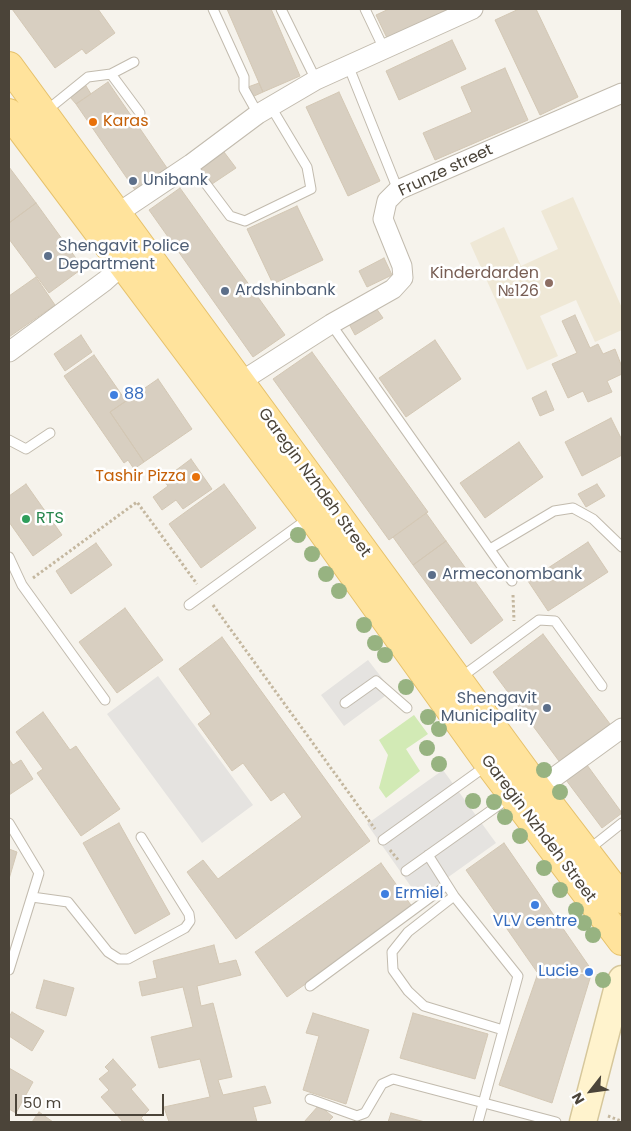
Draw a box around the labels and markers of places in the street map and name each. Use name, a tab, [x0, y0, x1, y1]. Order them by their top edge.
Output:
place label: Karas	[103, 112, 149, 132]
marker: Karas	[87, 116, 99, 128]
place label: Unibank	[143, 171, 208, 191]
marker: Unibank	[127, 175, 139, 187]
place label: Shengavit Police Department	[58, 237, 189, 275]
marker: Shengavit Police Department	[42, 250, 54, 262]
place label: Kinderdarden №126	[430, 264, 539, 302]
marker: Kinderdarden №126	[543, 277, 555, 289]
place label: Ardshinbank	[235, 281, 335, 301]
marker: Ardshinbank	[219, 285, 231, 297]
place label: 88	[124, 385, 144, 405]
marker: 88	[108, 389, 120, 401]
place label: Tashir Pizza	[95, 467, 186, 487]
marker: Tashir Pizza	[190, 471, 202, 483]
place label: RTS	[36, 509, 64, 529]
marker: RTS	[20, 513, 32, 525]
place label: Armeconombank	[442, 565, 582, 585]
marker: Armeconombank	[426, 569, 438, 581]
place label: Shengavit Municipality	[441, 689, 537, 727]
marker: Shengavit Municipality	[541, 702, 553, 714]
place label: Ermiel	[395, 884, 443, 904]
marker: Ermiel	[379, 888, 391, 900]
marker: VLV centre	[529, 899, 541, 911]
place label: VLV centre	[493, 912, 577, 932]
place label: Lucie	[538, 962, 579, 982]
marker: Lucie	[583, 966, 595, 978]

